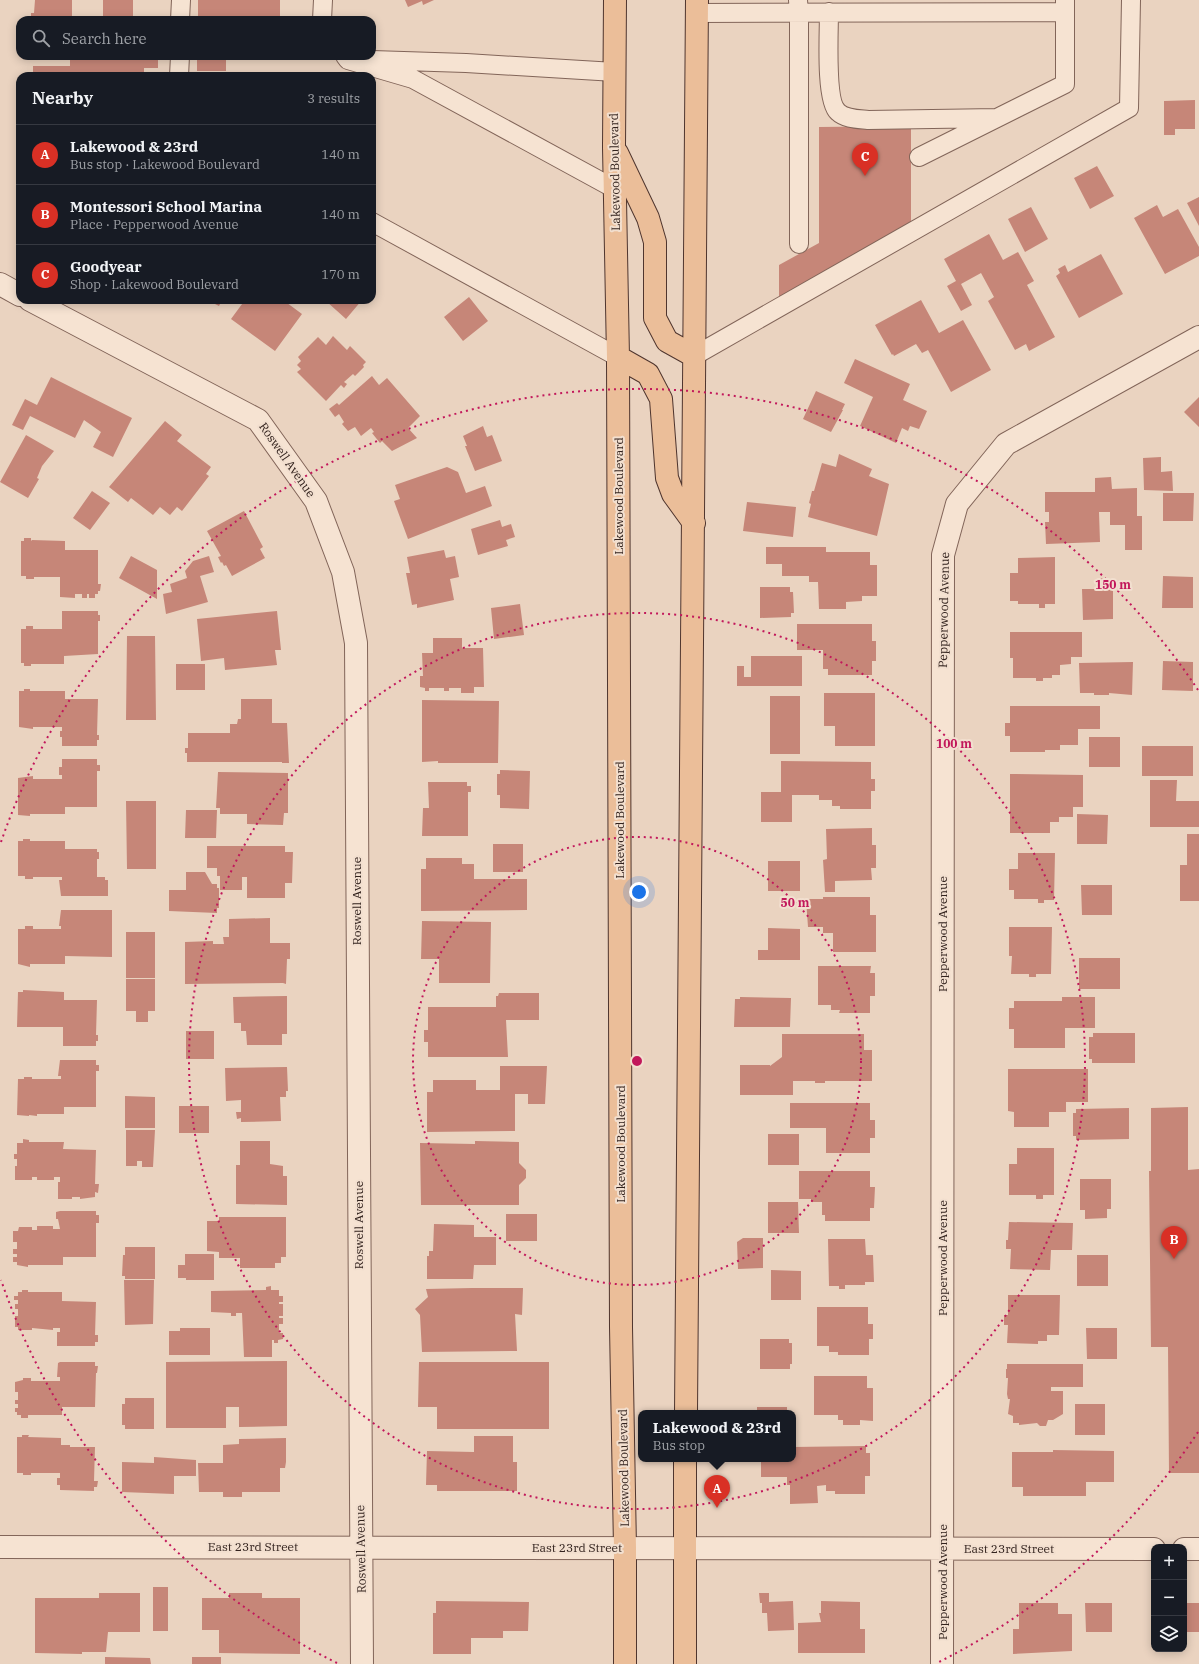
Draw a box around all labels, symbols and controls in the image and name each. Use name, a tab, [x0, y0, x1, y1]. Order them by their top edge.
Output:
search box	[16, 16, 376, 60]
icon: search	[30, 27, 52, 49]
text: Search here	[62, 29, 147, 48]
text: Nearby	[32, 87, 93, 109]
text: 3 results	[307, 90, 360, 107]
street label: Lakewood Boulevard	[606, 113, 623, 231]
text: Lakewood & 23rd	[70, 137, 198, 156]
pin: C	[852, 143, 878, 176]
text: A	[40, 146, 50, 163]
text: 140 m	[321, 146, 360, 163]
text: Bus stop · Lakewood Boulevard	[70, 156, 260, 173]
text: Montessori School Marina	[70, 197, 262, 216]
text: B	[40, 206, 50, 223]
text: 140 m	[321, 206, 360, 223]
text: Place · Pepperwood Avenue	[70, 216, 238, 233]
text: Goodyear	[70, 257, 142, 276]
text: C	[41, 266, 49, 283]
text: 170 m	[321, 266, 360, 283]
text: Shop · Lakewood Boulevard	[70, 276, 239, 293]
street label: Roswell Avenue	[256, 419, 319, 500]
street label: Lakewood Boulevard	[611, 437, 626, 555]
street label: Pepperwood Avenue	[935, 552, 952, 668]
text: 150 m	[1095, 577, 1131, 592]
text: 100 m	[936, 736, 972, 751]
street label: Lakewood Boulevard	[612, 761, 627, 879]
street label: Roswell Avenue	[349, 857, 364, 945]
street label: Pepperwood Avenue	[935, 876, 950, 992]
your location	[629, 882, 649, 902]
text: 50 m	[781, 895, 810, 910]
centre of rings	[630, 1054, 644, 1068]
street label: Lakewood Boulevard	[613, 1085, 628, 1203]
street label: Roswell Avenue	[351, 1181, 366, 1269]
street label: Pepperwood Avenue	[935, 1200, 950, 1316]
pin: B	[1161, 1226, 1187, 1259]
street label: Lakewood Boulevard	[615, 1409, 632, 1527]
popup	[638, 1410, 796, 1462]
text: Lakewood & 23rd	[653, 1418, 781, 1437]
text: Bus stop	[653, 1437, 705, 1454]
pin: A	[704, 1475, 730, 1508]
street label: Roswell Avenue	[352, 1505, 369, 1593]
street label: Pepperwood Avenue	[935, 1524, 950, 1640]
street label: East 23rd Street	[208, 1539, 298, 1554]
street label: East 23rd Street	[532, 1540, 622, 1555]
street label: East 23rd Street	[964, 1541, 1054, 1556]
map controls	[1151, 1544, 1187, 1652]
button: +	[1151, 1544, 1187, 1580]
button: −	[1151, 1580, 1187, 1616]
button: layers	[1151, 1616, 1187, 1652]

